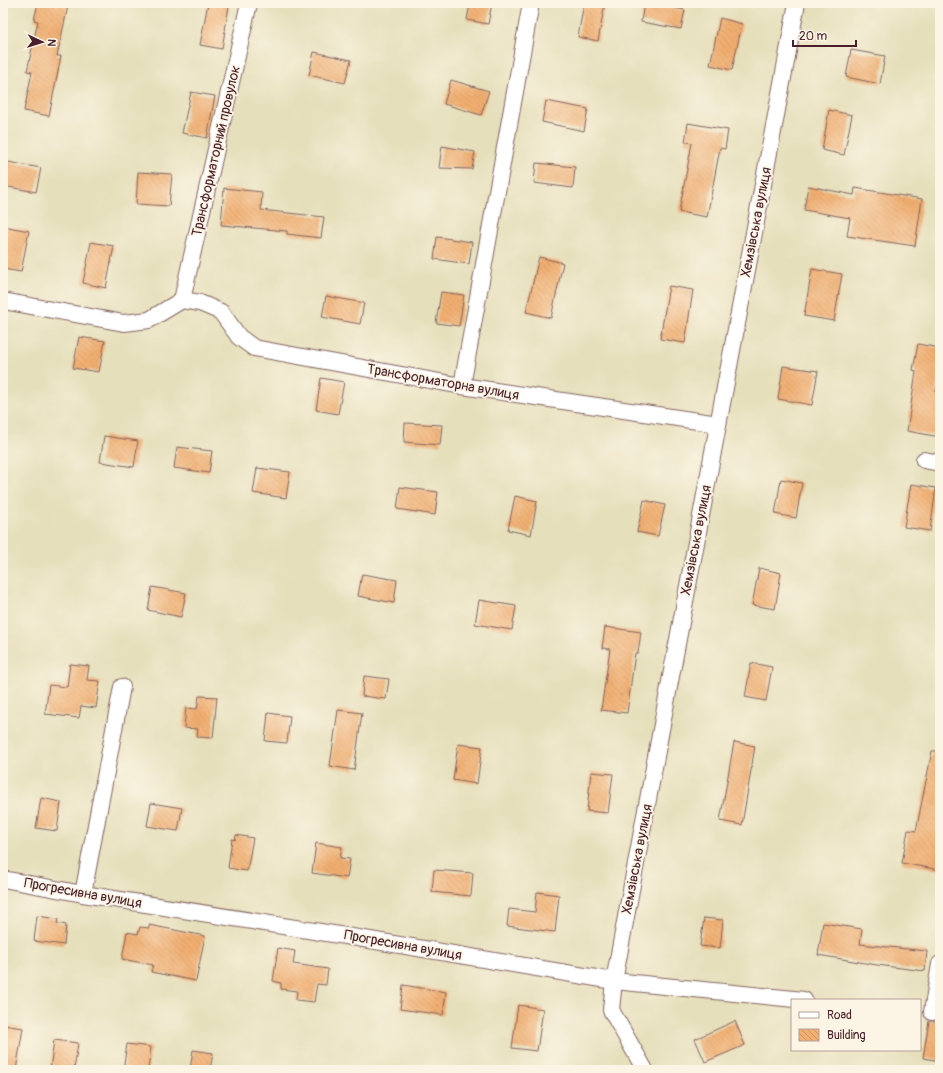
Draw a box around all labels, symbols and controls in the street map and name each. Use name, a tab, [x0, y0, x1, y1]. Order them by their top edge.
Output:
north arrow	[22, 22, 62, 62]
scale bar	[793, 22, 856, 48]
text: 20 m	[799, 29, 828, 44]
text: N	[45, 38, 58, 47]
street label: Трансформаторний провулок	[188, 64, 244, 238]
street label: Хемзівська вулиця	[737, 165, 775, 279]
street label: Трансформаторна вулиця	[366, 360, 520, 404]
street label: Хемзівська вулиця	[677, 483, 715, 597]
street label: Хемзівська вулиця	[618, 802, 656, 916]
street label: Прогресивна вулиця	[23, 874, 143, 912]
street label: Прогресивна вулиця	[343, 926, 463, 964]
legend	[791, 999, 921, 1051]
text: Road	[827, 1008, 852, 1023]
text: Building	[827, 1028, 866, 1043]

